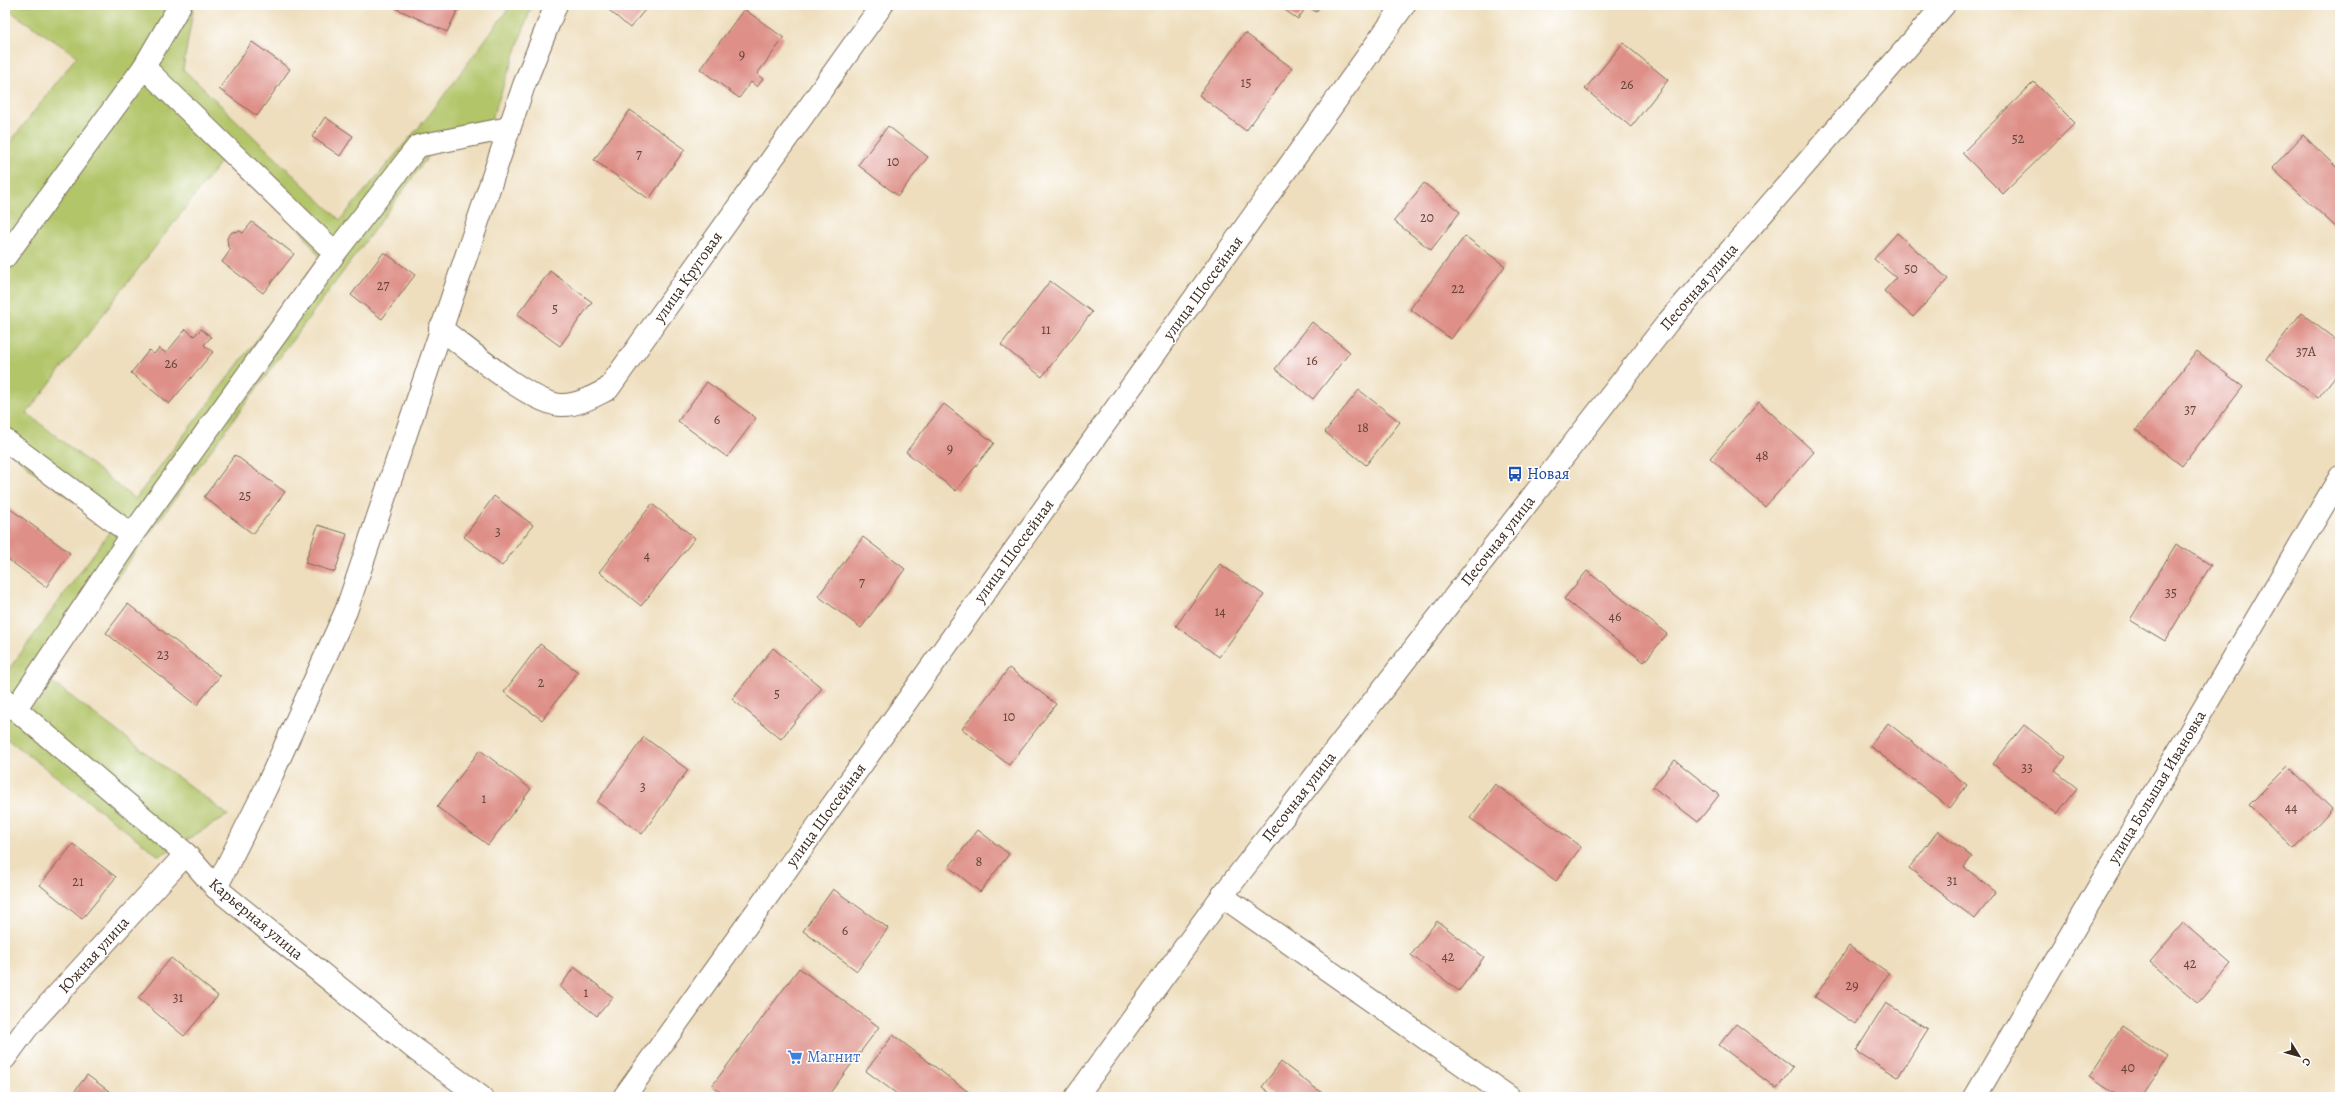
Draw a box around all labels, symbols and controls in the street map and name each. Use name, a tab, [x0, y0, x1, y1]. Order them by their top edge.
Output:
house number: 9	[739, 45, 745, 64]
house number: 15	[1241, 73, 1251, 92]
house number: 26	[1620, 75, 1634, 94]
house number: 52	[2012, 129, 2025, 148]
house number: 7	[636, 145, 642, 164]
house number: 10	[887, 152, 899, 171]
house number: 20	[1420, 208, 1434, 227]
street label: улица Круговая	[648, 227, 728, 328]
street label: улица Шоссейная	[1157, 231, 1248, 345]
street label: Песочная улица	[1655, 238, 1744, 335]
house number: 50	[1904, 259, 1918, 278]
house number: 27	[377, 276, 389, 295]
house number: 22	[1451, 279, 1465, 298]
house number: 5	[552, 299, 558, 318]
house number: 11	[1041, 320, 1051, 339]
house number: 37А	[2296, 342, 2317, 361]
house number: 16	[1306, 351, 1318, 370]
house number: 26	[164, 354, 178, 373]
house number: 37	[2184, 400, 2196, 419]
house number: 6	[714, 410, 720, 429]
house number: 18	[1357, 418, 1369, 437]
house number: 9	[947, 439, 953, 458]
house number: 48	[1755, 446, 1769, 465]
place label: Новая	[1527, 463, 1570, 485]
bus stop icon: Новая	[1506, 465, 1524, 483]
house number: 25	[239, 486, 251, 505]
street label: Песочная улица	[1456, 491, 1541, 591]
street label: улица Шоссейная	[968, 494, 1059, 608]
house number: 3	[495, 522, 501, 541]
house number: 4	[644, 546, 650, 565]
house number: 7	[859, 573, 865, 592]
house number: 35	[2165, 583, 2177, 602]
house number: 14	[1214, 602, 1226, 621]
house number: 46	[1609, 607, 1621, 626]
house number: 23	[157, 645, 169, 664]
house number: 2	[538, 673, 545, 692]
house number: 5	[774, 684, 780, 703]
street label: улица Большая Ивановка	[2102, 706, 2212, 869]
house number: 10	[1003, 707, 1015, 726]
street label: Песочная улица	[1257, 747, 1342, 847]
street label: улица Шоссейная	[780, 758, 871, 872]
house number: 33	[2021, 758, 2033, 777]
house number: 3	[640, 777, 646, 796]
house number: 1	[482, 789, 487, 808]
house number: 44	[2285, 798, 2297, 817]
house number: 8	[976, 852, 983, 871]
house number: 31	[1947, 871, 1958, 890]
house number: 21	[72, 872, 84, 891]
street label: Карьерная улица	[204, 873, 308, 965]
street label: Южная улица	[54, 911, 135, 998]
house number: 6	[842, 921, 848, 940]
house number: 42	[1442, 947, 1455, 966]
house number: 42	[2184, 954, 2197, 973]
house number: 29	[1845, 976, 1859, 995]
house number: 1	[584, 983, 589, 1002]
house number: 31	[173, 988, 184, 1007]
north arrow	[2279, 1036, 2319, 1076]
place label: Магнит	[807, 1046, 860, 1068]
supermarket icon: Магнит	[786, 1048, 804, 1066]
text: С	[2298, 1054, 2315, 1069]
house number: 40	[2121, 1058, 2135, 1077]

